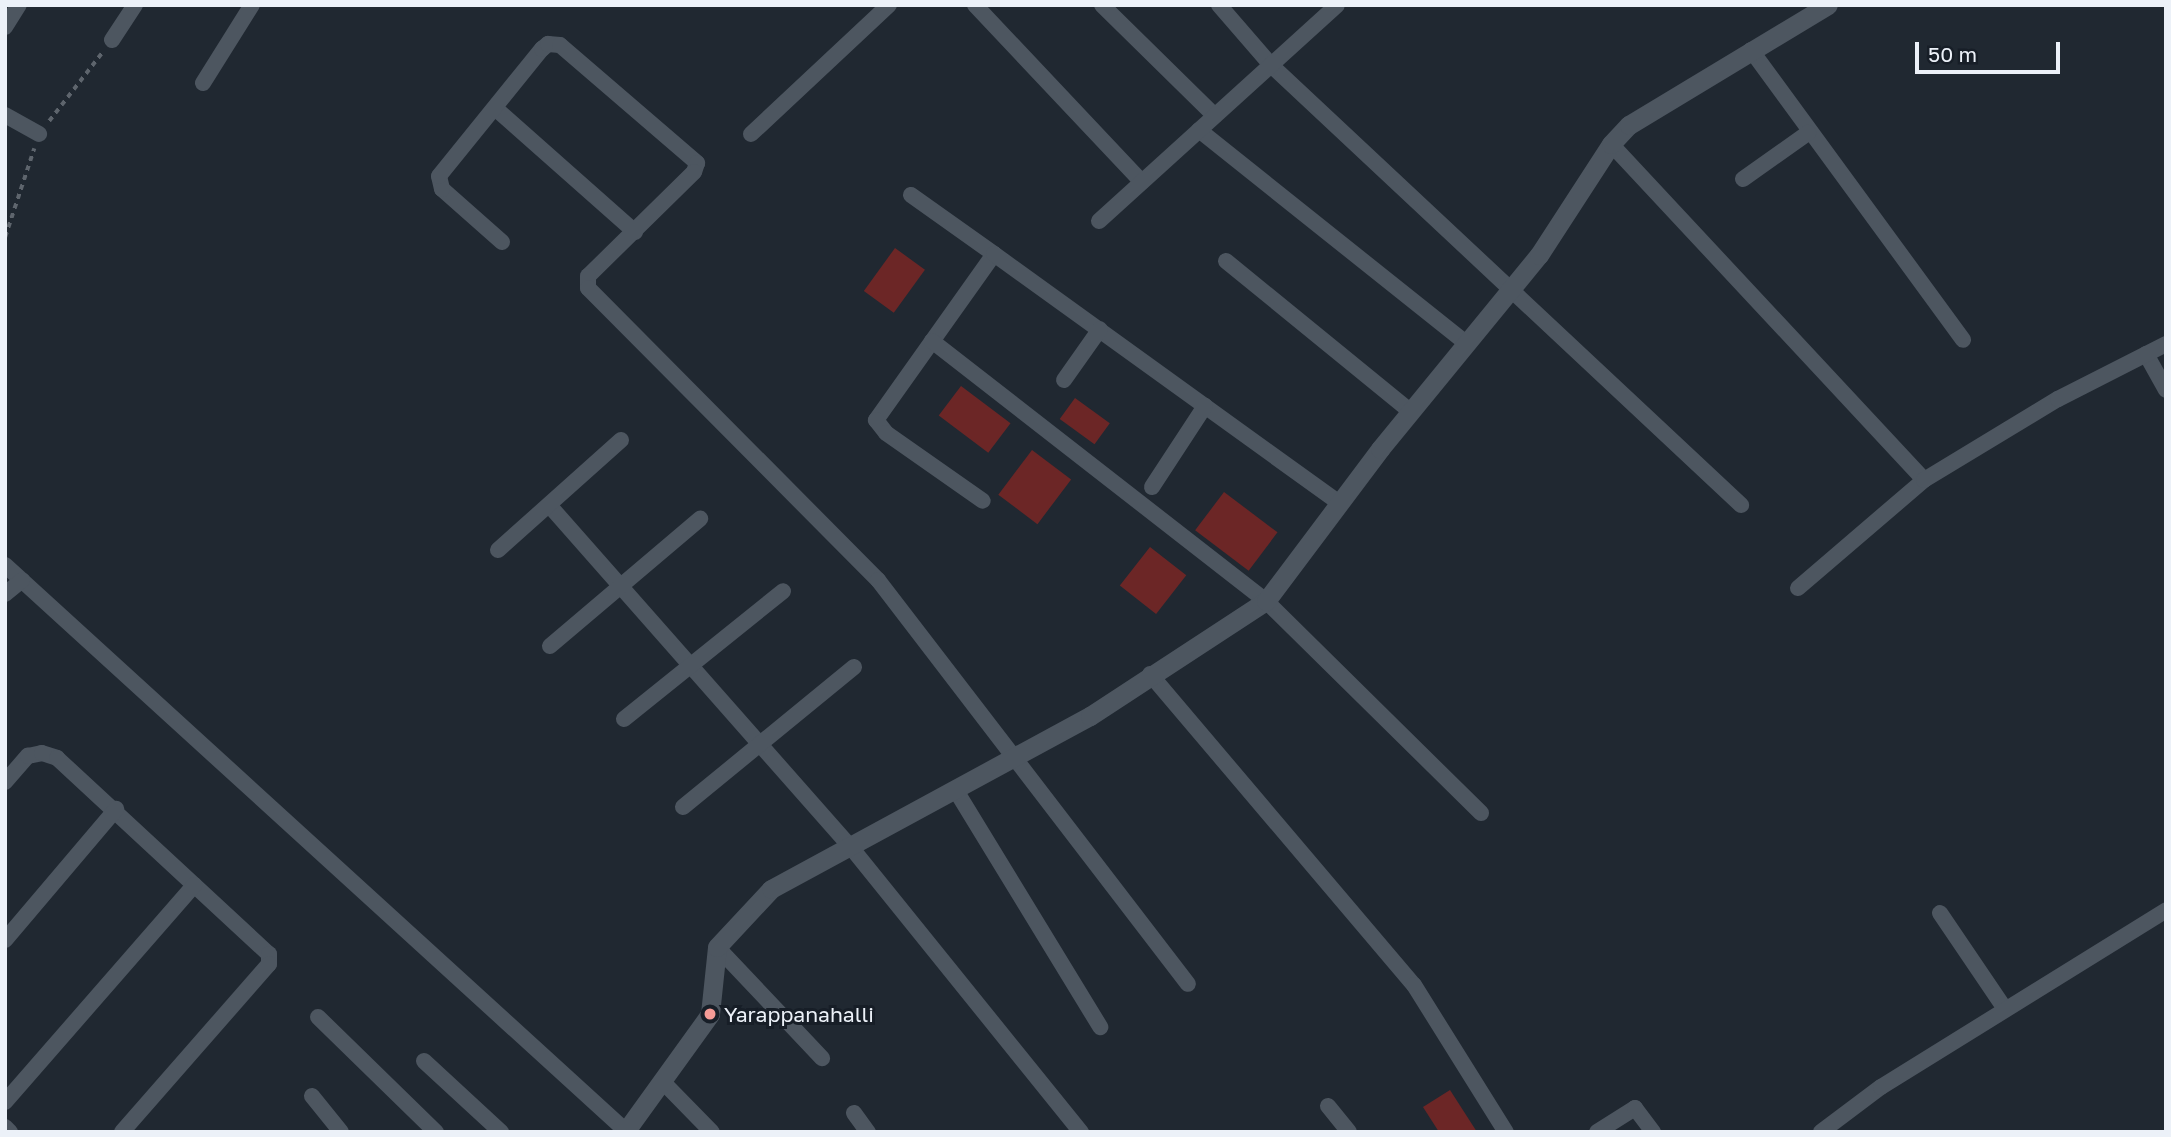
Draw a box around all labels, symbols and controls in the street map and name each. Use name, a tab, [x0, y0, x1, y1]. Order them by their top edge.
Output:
scale bar	[1919, 28, 2064, 72]
text: 50 m	[1928, 41, 1977, 67]
place label: Yarappanahalli	[724, 1001, 874, 1027]
marker: Yarappanahalli	[702, 1006, 718, 1022]

